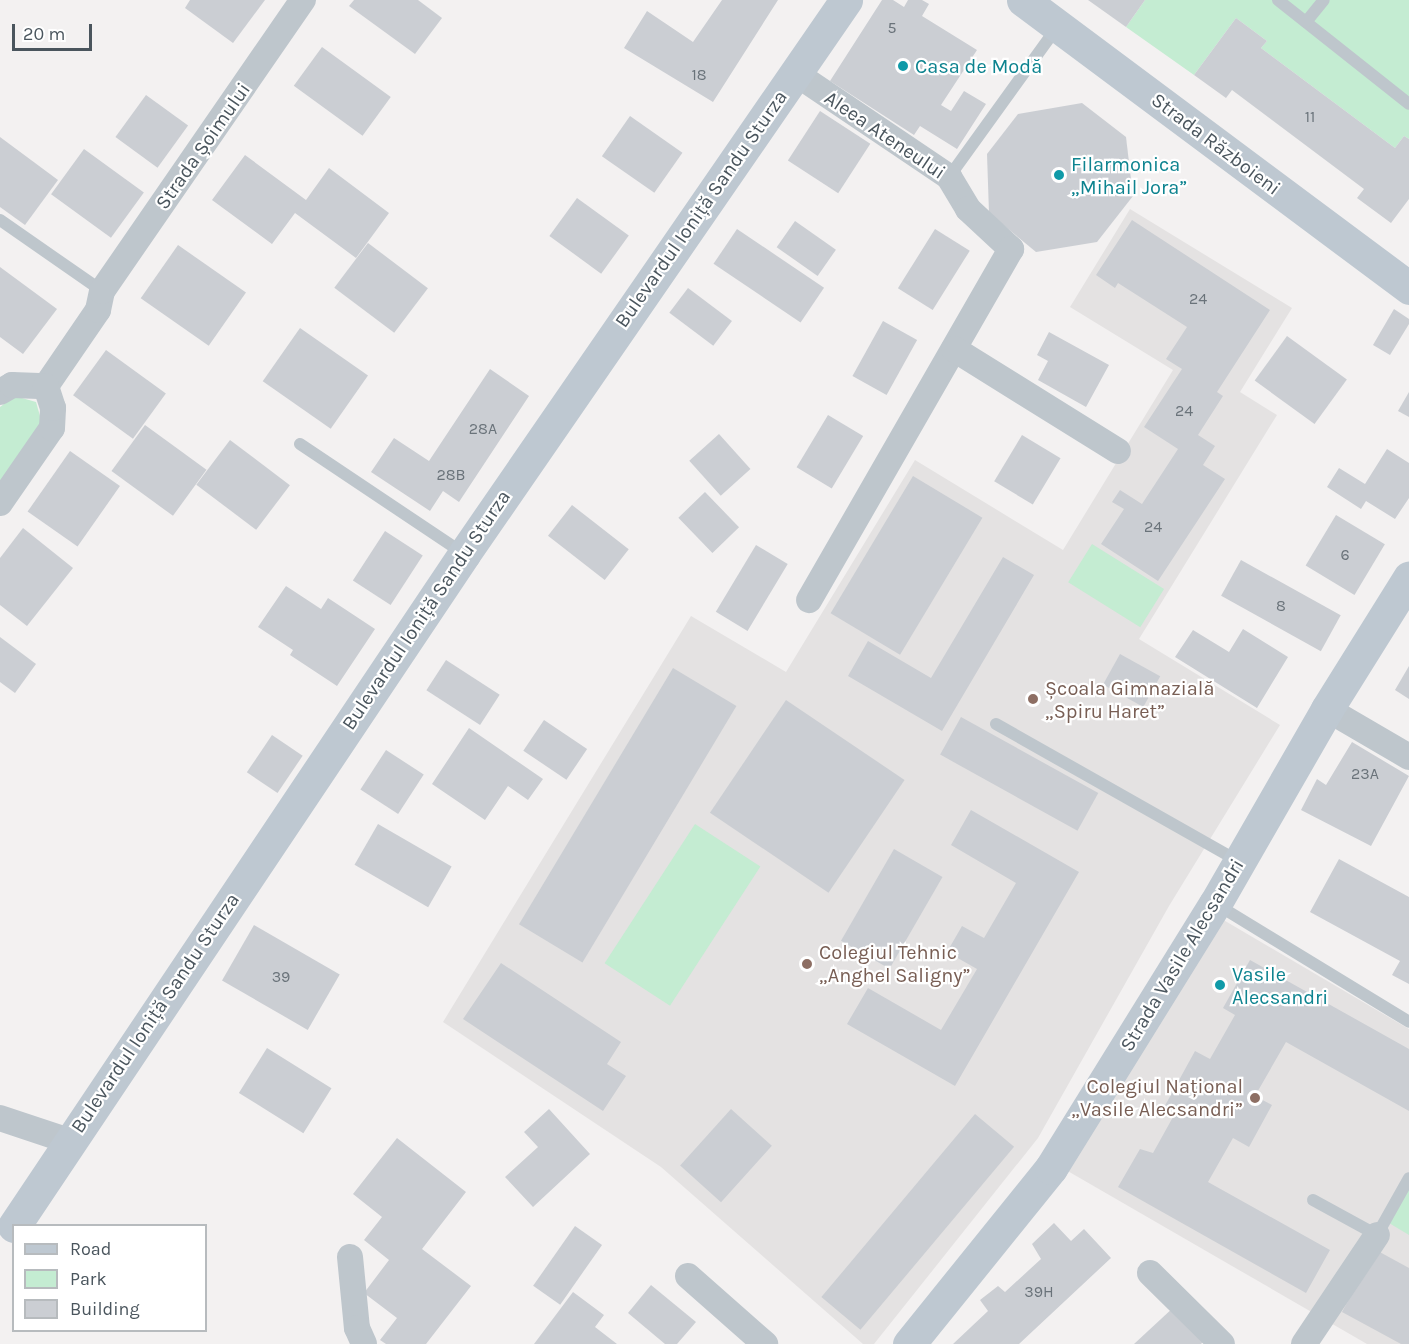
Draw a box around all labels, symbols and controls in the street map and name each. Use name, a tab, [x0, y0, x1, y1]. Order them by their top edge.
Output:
scale bar	[15, 12, 94, 50]
house number: 5	[887, 18, 897, 38]
text: 20 m	[23, 23, 65, 45]
place label: Casa de Modă	[915, 54, 1042, 78]
marker: Casa de Modă	[896, 59, 910, 73]
house number: 18	[691, 65, 707, 85]
street label: Strada Șoimului	[150, 78, 256, 214]
street label: Bulevardul Ioniță Sandu Sturza	[610, 86, 792, 332]
street label: Aleea Ateneului	[820, 86, 950, 184]
street label: Strada Războieni	[1147, 88, 1285, 200]
house number: 11	[1305, 107, 1315, 127]
place label: Filarmonica „Mihail Jora”	[1071, 152, 1187, 199]
marker: Filarmonica „Mihail Jora”	[1052, 168, 1066, 182]
house number: 24	[1189, 289, 1207, 309]
house number: 24	[1175, 401, 1193, 421]
house number: 28A	[469, 419, 497, 439]
house number: 28B	[436, 465, 466, 485]
street label: Bulevardul Ioniță Sandu Sturza	[337, 485, 515, 735]
house number: 24	[1144, 517, 1162, 537]
house number: 6	[1340, 545, 1350, 565]
house number: 8	[1276, 596, 1286, 616]
place label: Școala Gimnazială „Spiru Haret”	[1045, 676, 1214, 723]
marker: Școala Gimnazială „Spiru Haret”	[1026, 692, 1040, 706]
house number: 23A	[1351, 764, 1379, 784]
street label: Strada Vasile Alecsandri	[1115, 854, 1249, 1056]
street label: Bulevardul Ioniță Sandu Sturza	[66, 888, 244, 1138]
place label: Colegiul Tehnic „Anghel Saligny”	[819, 940, 971, 987]
marker: Colegiul Tehnic „Anghel Saligny”	[800, 957, 814, 971]
place label: Vasile Alecsandri	[1232, 962, 1328, 1009]
house number: 39	[272, 967, 290, 987]
marker: Vasile Alecsandri	[1213, 978, 1227, 992]
place label: Colegiul Național „Vasile Alecsandri”	[1071, 1074, 1243, 1121]
marker: Colegiul Național „Vasile Alecsandri”	[1248, 1091, 1262, 1105]
legend	[12, 1224, 207, 1332]
text: Road	[70, 1238, 111, 1260]
text: Park	[70, 1268, 107, 1290]
house number: 39H	[1024, 1282, 1054, 1302]
text: Building	[70, 1298, 140, 1320]

